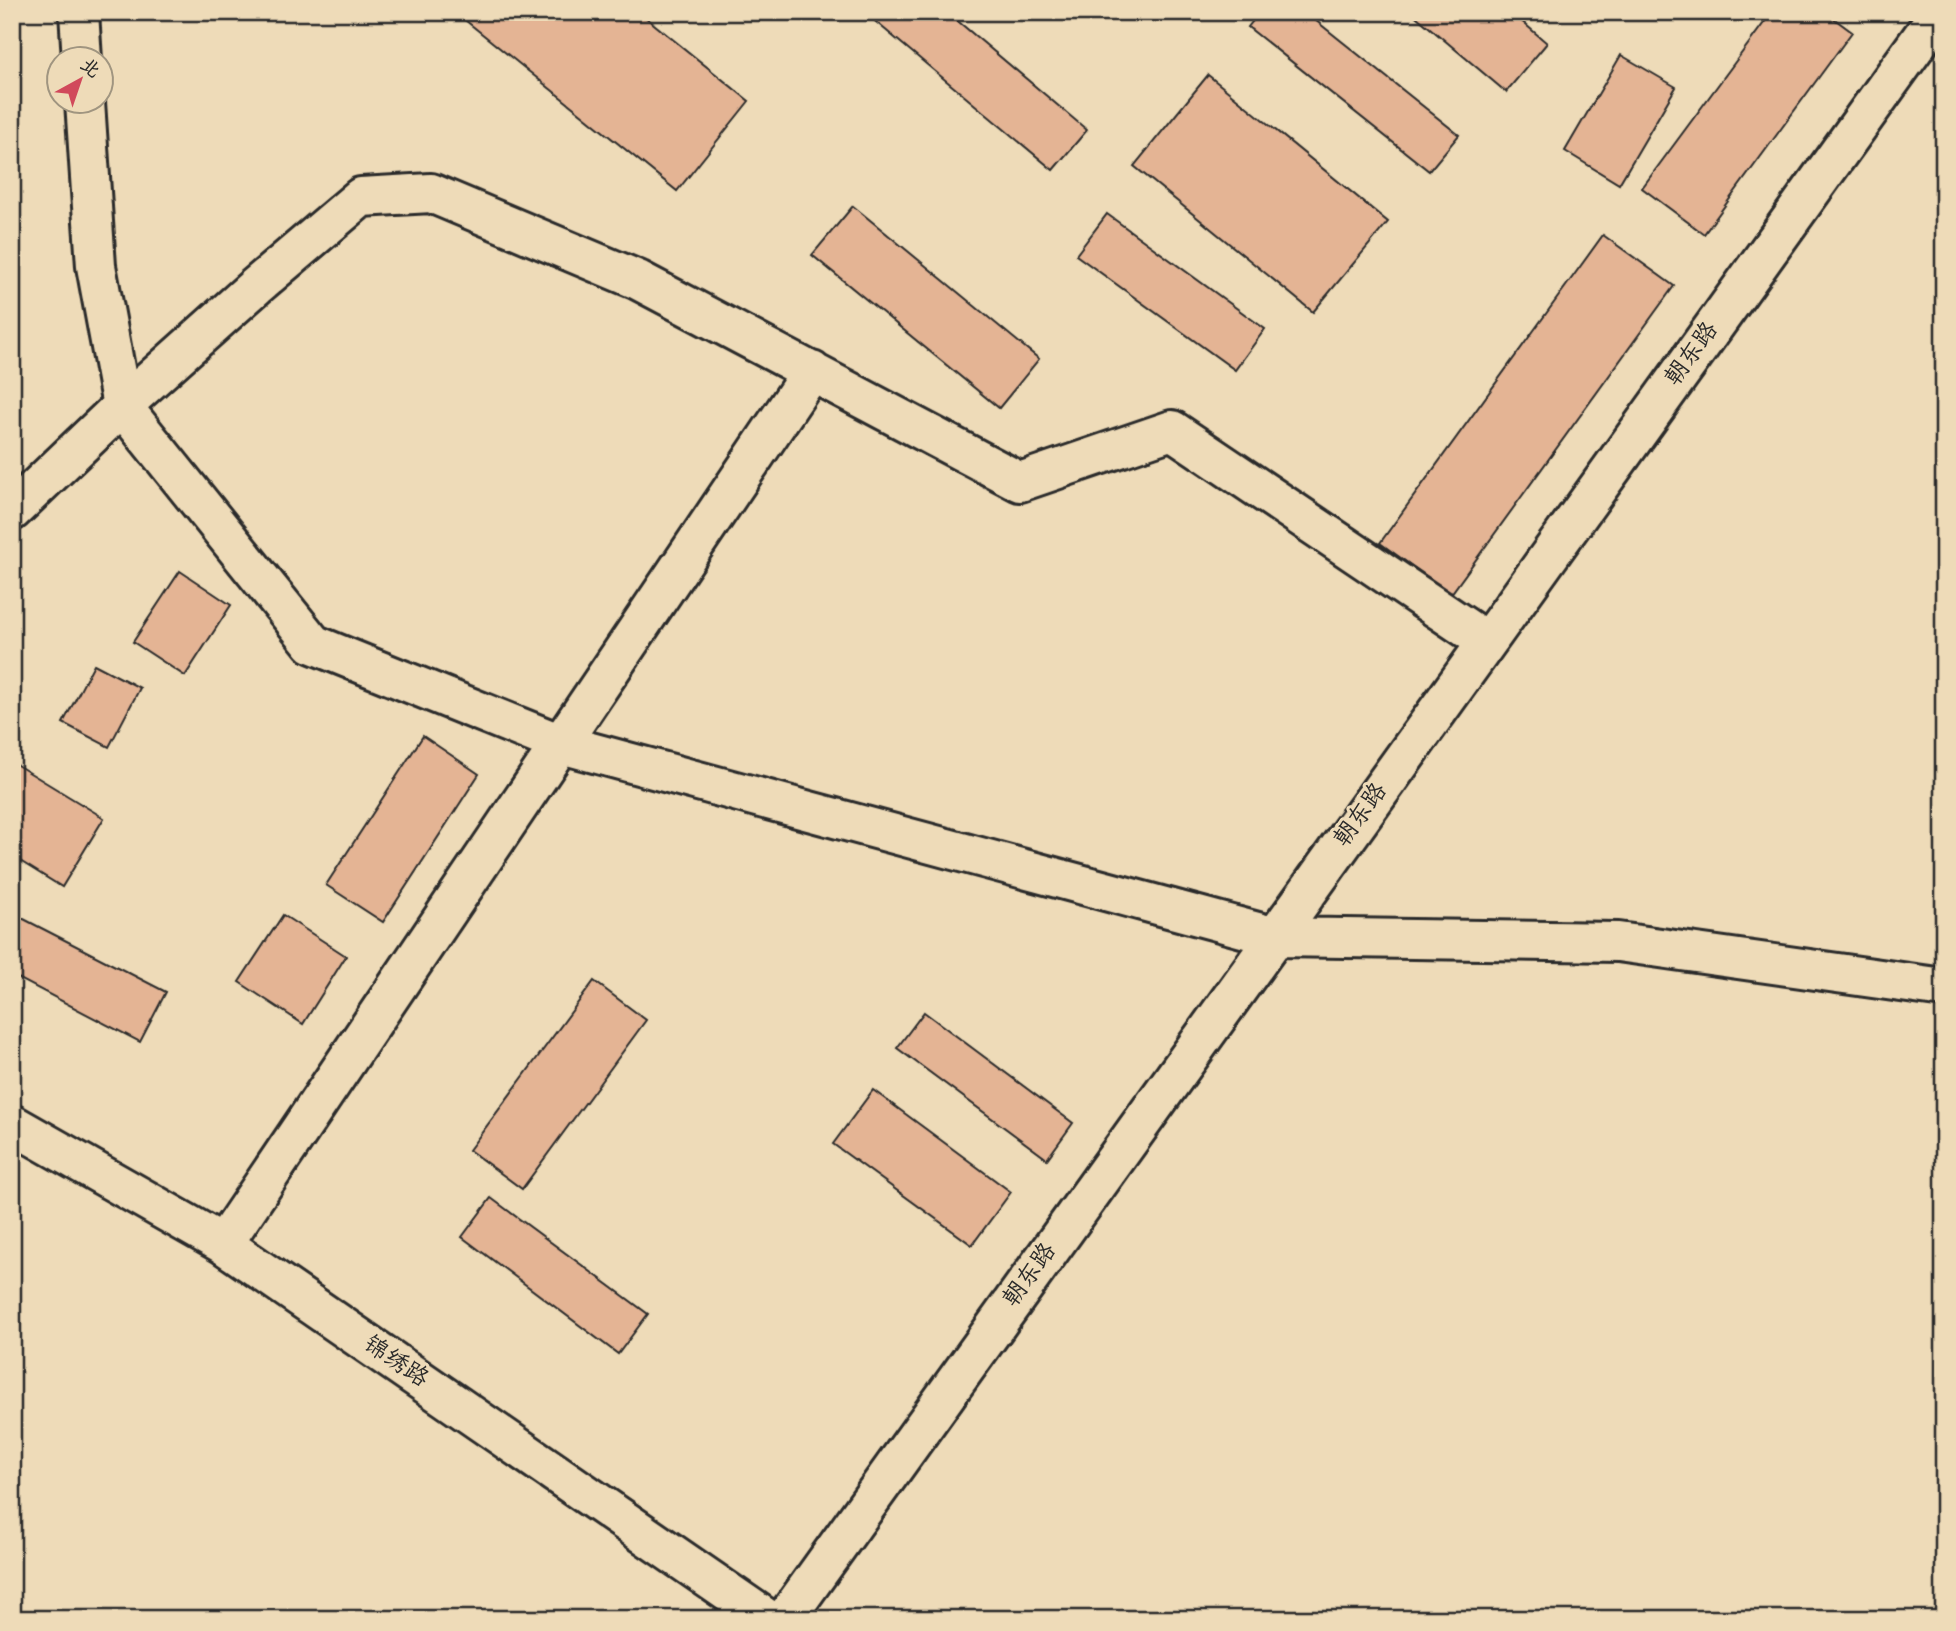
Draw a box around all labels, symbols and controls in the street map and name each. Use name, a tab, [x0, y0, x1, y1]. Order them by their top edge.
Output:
north arrow	[46, 46, 116, 116]
text: 北	[73, 53, 105, 86]
street label: 朝东路	[1658, 316, 1728, 394]
street label: 朝东路	[1327, 777, 1397, 855]
street label: 朝东路	[996, 1237, 1066, 1315]
street label: 锦绣路	[356, 1329, 434, 1397]

